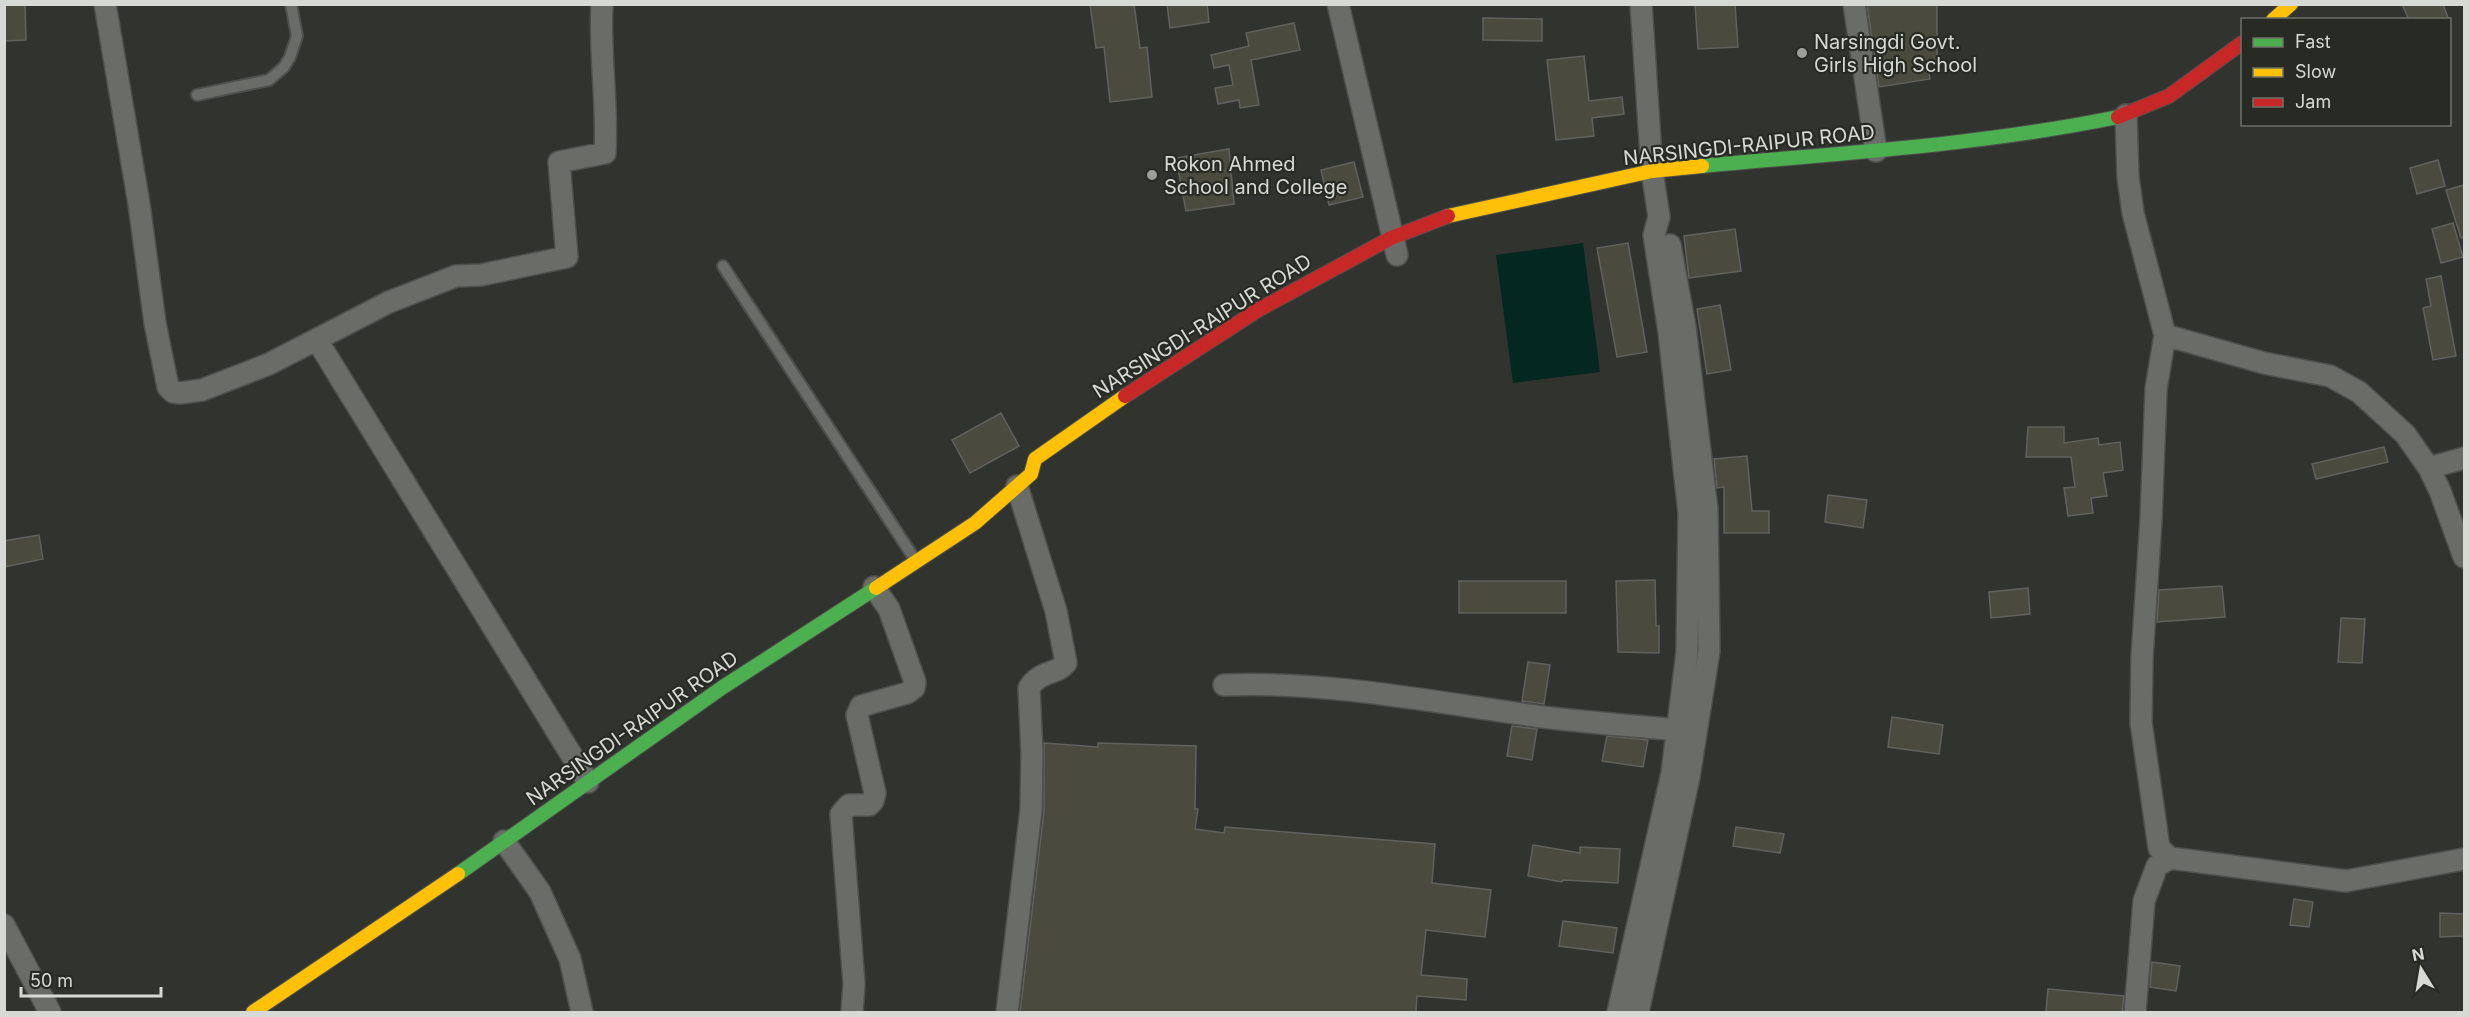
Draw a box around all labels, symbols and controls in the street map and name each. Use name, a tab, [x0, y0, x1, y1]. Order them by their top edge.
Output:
legend	[2241, 18, 2451, 126]
place label: Narsingdi Govt. Girls High School	[1814, 30, 1977, 77]
text: Fast	[2295, 31, 2331, 52]
marker: Narsingdi Govt. Girls High School	[1795, 46, 1809, 60]
text: Slow	[2295, 61, 2336, 82]
text: Jam	[2295, 91, 2331, 112]
street label: NARSINGDI-RAIPUR ROAD	[1622, 120, 1876, 170]
place label: Rokon Ahmed School and College	[1164, 152, 1347, 199]
marker: Rokon Ahmed School and College	[1145, 168, 1159, 182]
street label: NARSINGDI-RAIPUR ROAD	[1088, 249, 1316, 403]
street label: NARSINGDI-RAIPUR ROAD	[522, 646, 742, 810]
north arrow	[2391, 939, 2451, 999]
text: N	[2410, 943, 2426, 965]
scale bar	[21, 960, 160, 998]
text: 50 m	[30, 970, 73, 991]

